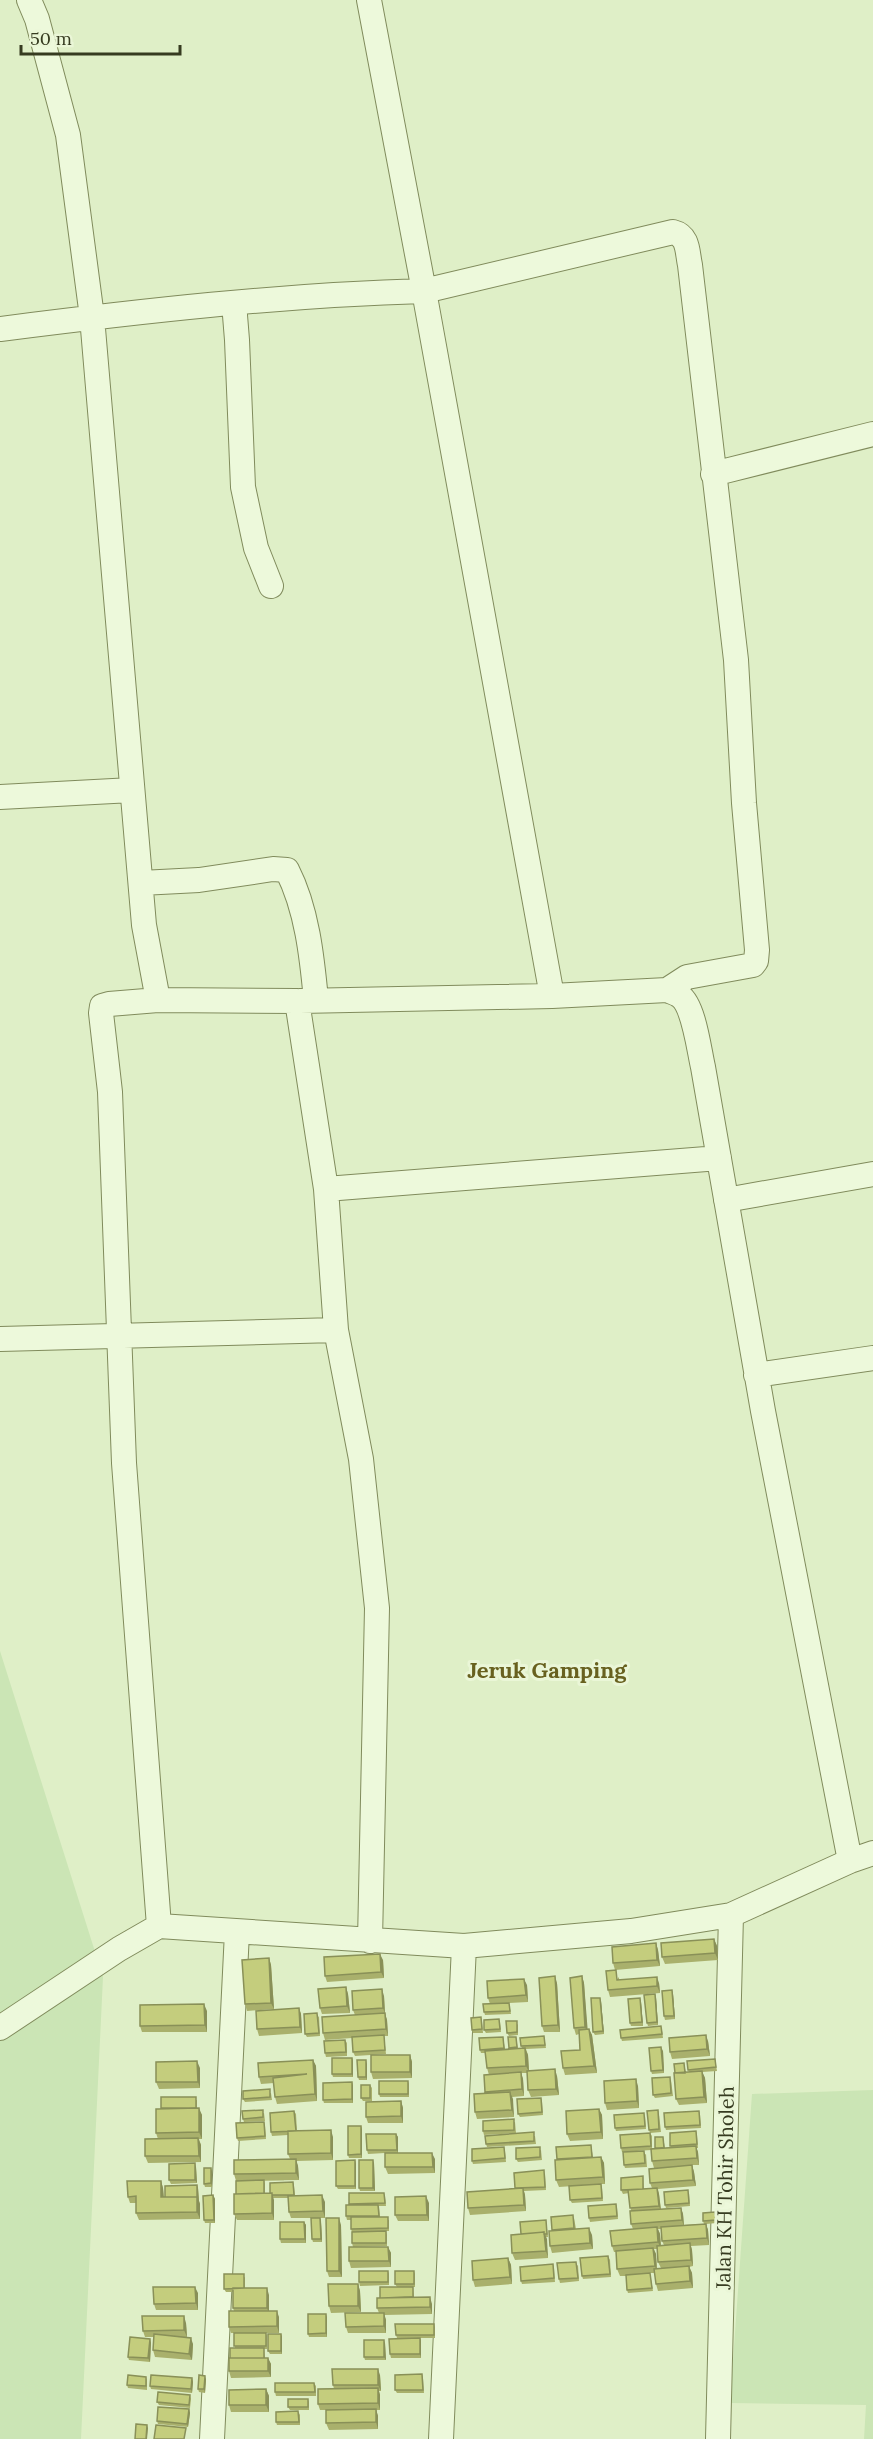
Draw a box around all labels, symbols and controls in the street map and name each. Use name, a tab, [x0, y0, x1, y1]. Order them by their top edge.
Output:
scale bar	[21, 18, 180, 56]
text: 50 m	[30, 27, 72, 50]
district label: Jeruk Gamping	[467, 1656, 627, 1684]
street label: Jalan KH Tohir Sholeh	[710, 2086, 739, 2291]

